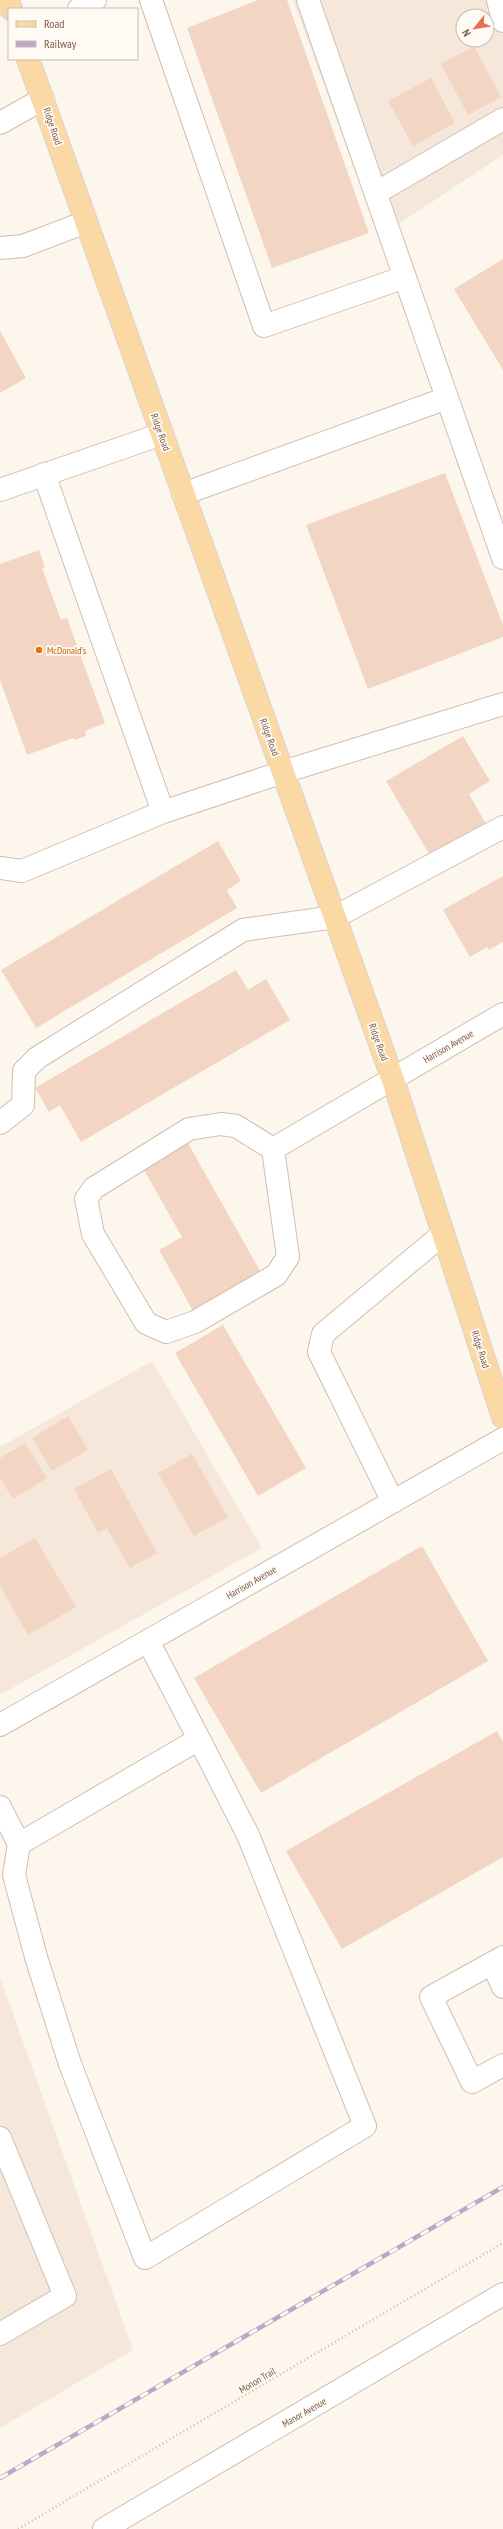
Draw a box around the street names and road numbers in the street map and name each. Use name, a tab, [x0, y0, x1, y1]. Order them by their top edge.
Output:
street label: Ridge Road	[40, 106, 65, 147]
street label: Ridge Road	[148, 412, 173, 453]
street label: Ridge Road	[257, 717, 282, 758]
street label: Ridge Road	[366, 1022, 391, 1063]
street label: Harrison Avenue	[421, 1027, 476, 1066]
street label: Ridge Road	[468, 1329, 493, 1370]
street label: Harrison Avenue	[224, 1563, 279, 1602]
street label: Monon Trail	[237, 2364, 279, 2396]
street label: Manor Avenue	[280, 2395, 329, 2430]

